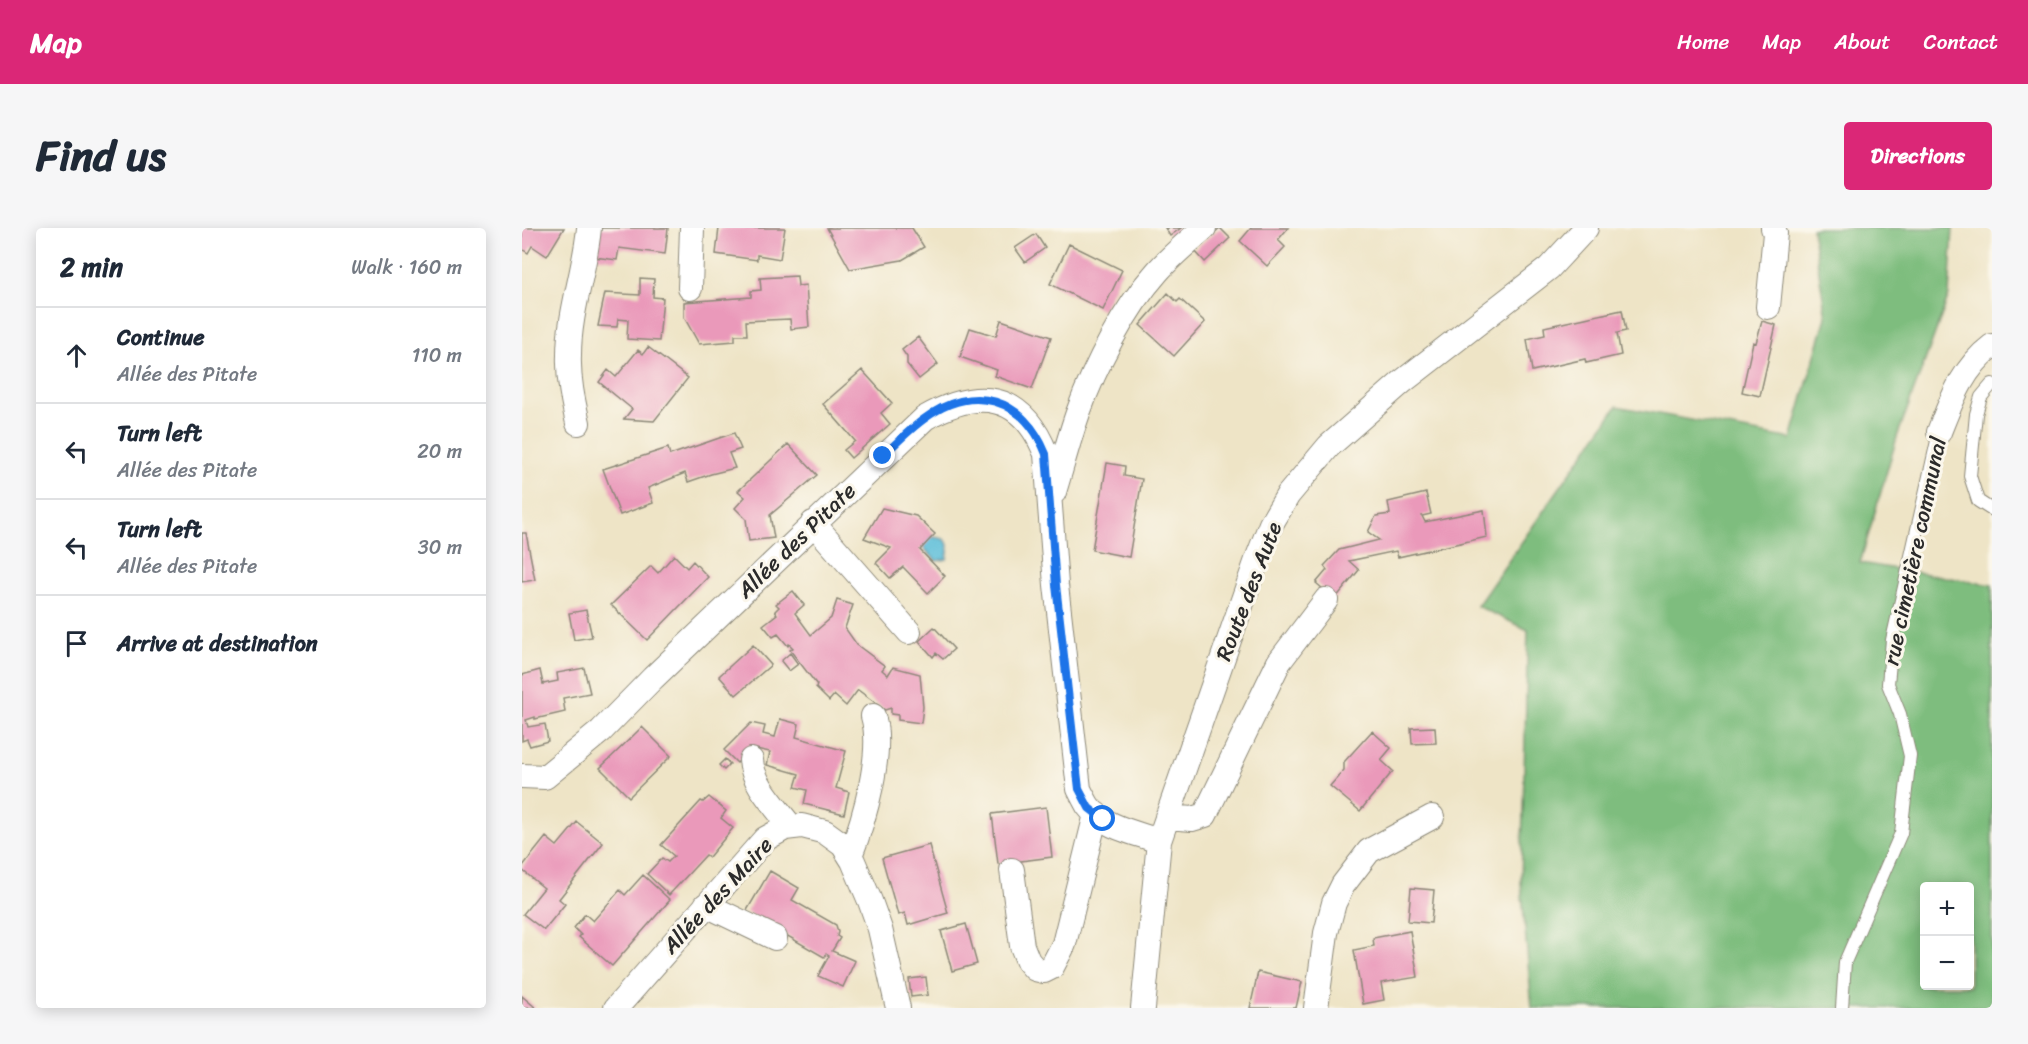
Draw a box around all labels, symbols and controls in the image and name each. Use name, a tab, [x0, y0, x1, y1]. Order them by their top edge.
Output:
text: Map	[30, 18, 82, 67]
text: Home	[1677, 23, 1729, 61]
text: Map	[1762, 23, 1801, 61]
text: About	[1834, 23, 1891, 61]
text: Contact	[1924, 23, 1998, 61]
text: Find us	[36, 119, 166, 193]
button: Directions	[1844, 122, 1992, 190]
text: 2 min	[60, 244, 123, 290]
text: Walk · 160 m	[351, 250, 462, 285]
text: Continue	[117, 318, 205, 357]
text: 110 m	[412, 338, 462, 373]
icon: ahead	[60, 339, 93, 372]
text: Allée des Pitate	[117, 357, 257, 392]
text: Turn left	[117, 414, 202, 453]
street label: rue cimetière communal	[1871, 433, 1958, 669]
text: 20 m	[417, 434, 462, 469]
icon: left	[60, 435, 93, 468]
route end	[869, 442, 895, 468]
text: Allée des Pitate	[117, 453, 257, 488]
street label: Allée des Pitate	[727, 473, 865, 609]
text: Turn left	[117, 510, 202, 549]
street label: Route des Aute	[1204, 516, 1293, 666]
text: 30 m	[418, 530, 462, 565]
icon: left	[60, 531, 93, 564]
text: Allée des Pitate	[117, 549, 257, 584]
text: Arrive at destination	[117, 624, 318, 663]
icon: arrive	[60, 627, 93, 660]
route start	[1089, 805, 1115, 831]
street label: Allée des Maire	[651, 827, 783, 964]
map controls	[1920, 882, 1974, 990]
button: +	[1920, 882, 1974, 936]
button: −	[1920, 936, 1974, 990]

